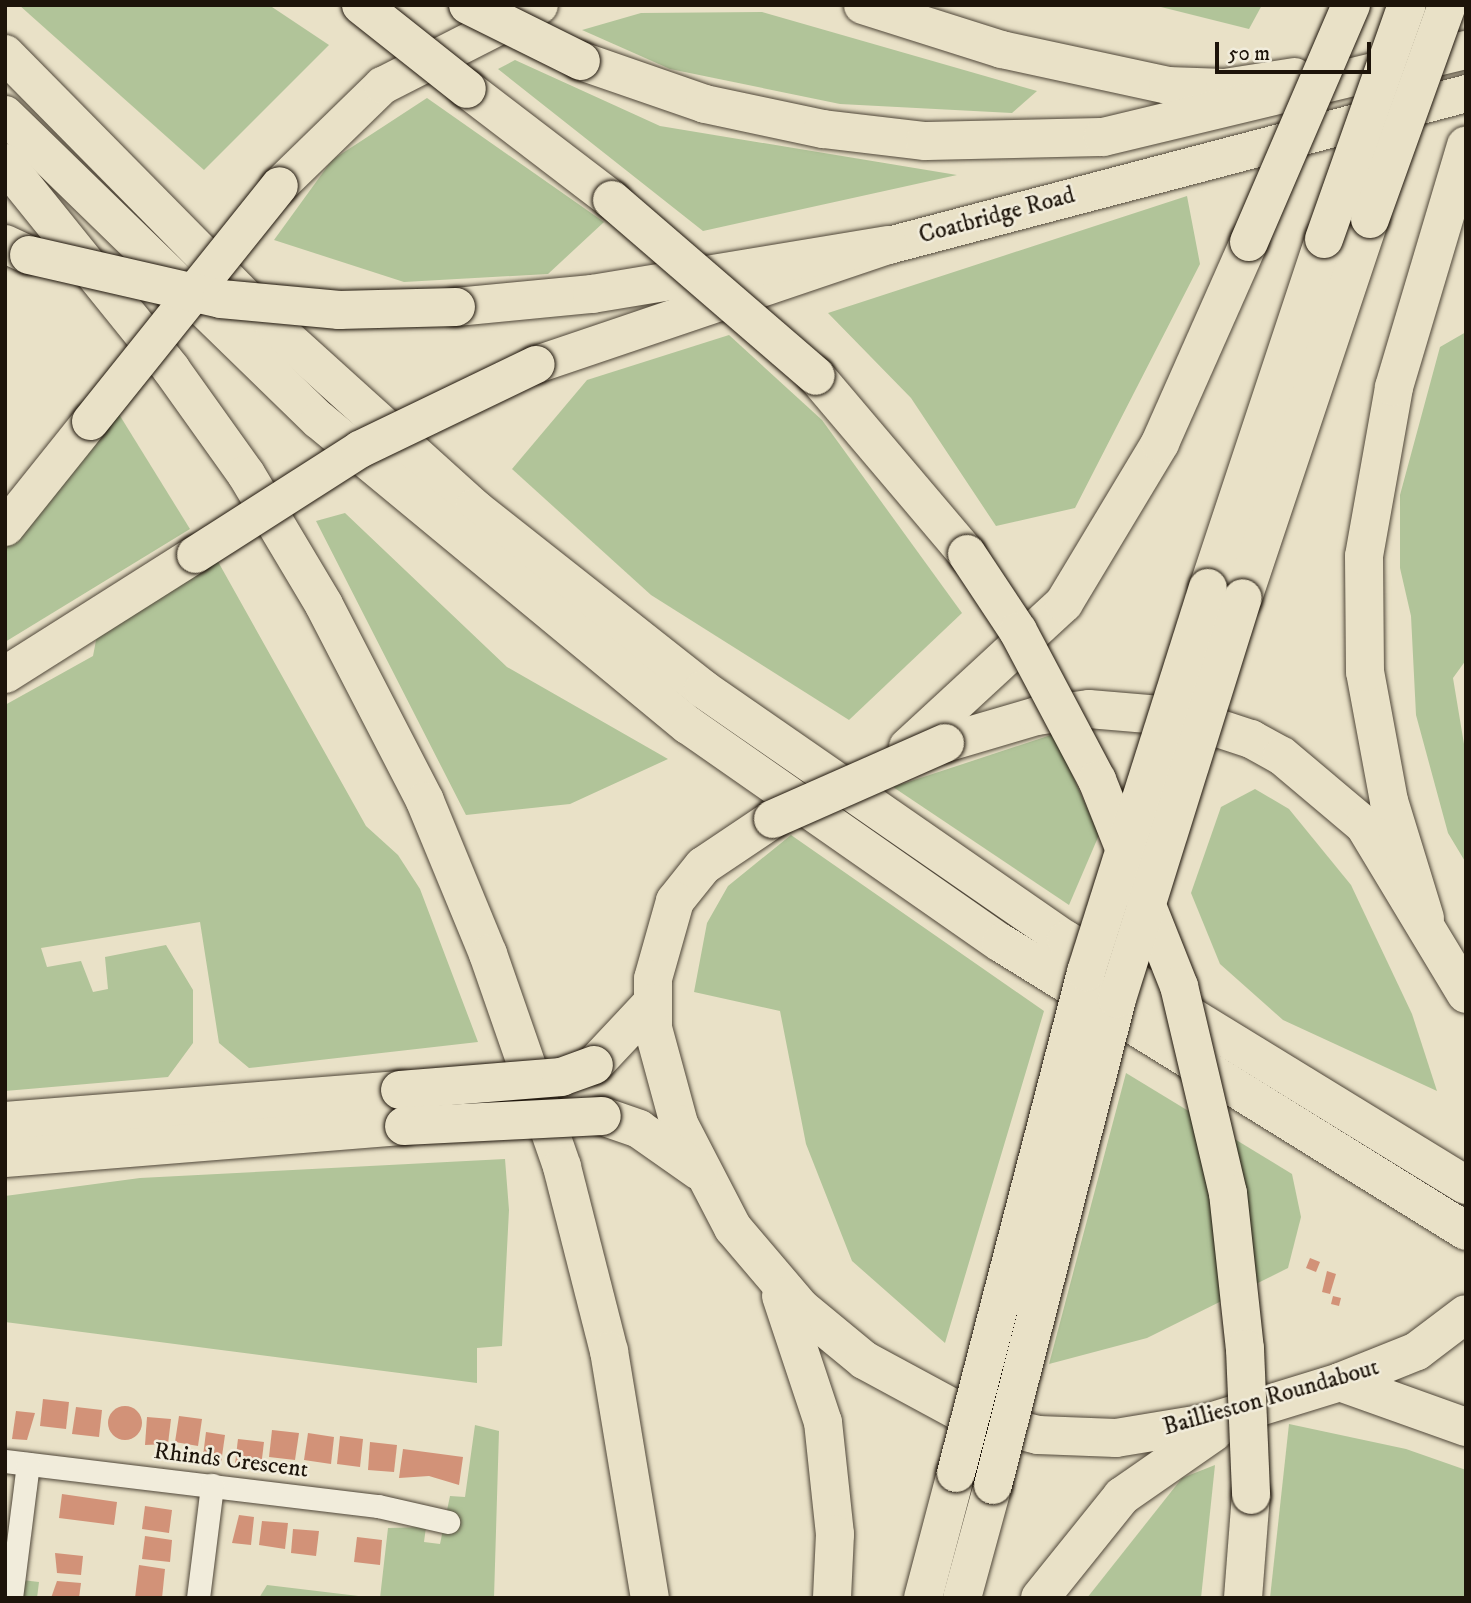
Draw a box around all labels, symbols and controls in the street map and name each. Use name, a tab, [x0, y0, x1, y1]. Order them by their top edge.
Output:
scale bar	[1219, 28, 1375, 72]
text: 50 m	[1228, 41, 1270, 67]
street label: Coatbridge Road	[916, 181, 1078, 251]
street label: Baillieston Roundabout	[1160, 1353, 1382, 1443]
street label: Rhinds Crescent	[152, 1437, 310, 1485]

